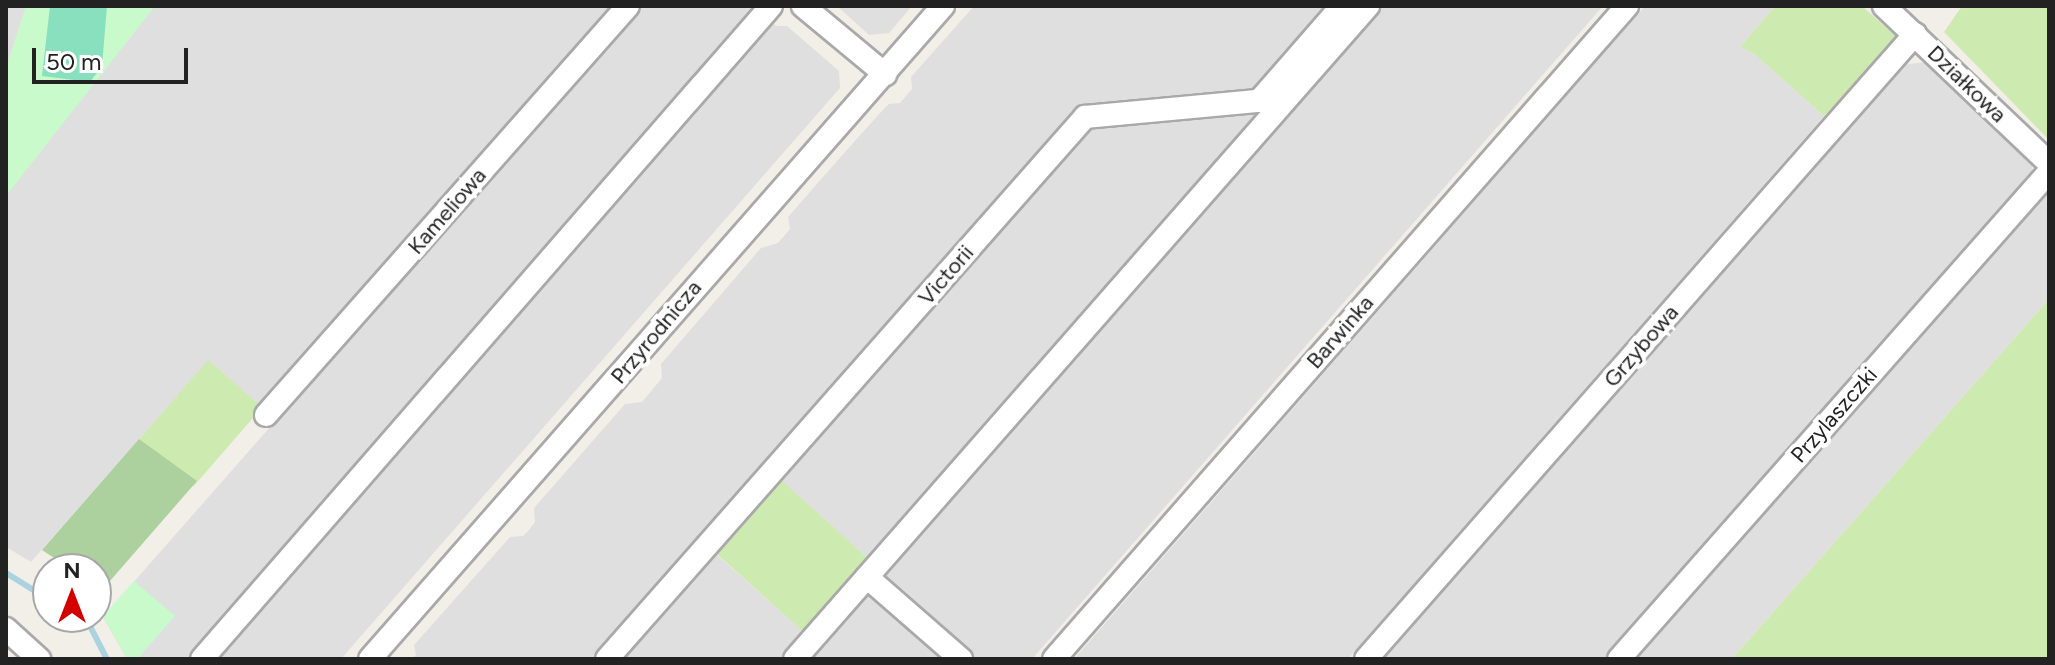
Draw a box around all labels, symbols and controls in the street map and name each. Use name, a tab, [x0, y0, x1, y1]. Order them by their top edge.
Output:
scale bar	[36, 32, 192, 82]
street label: Działkowa	[1922, 40, 2012, 128]
text: 50 m	[46, 47, 102, 76]
street label: Kameliowa	[402, 162, 492, 260]
street label: Victorii	[913, 240, 979, 310]
street label: Przyrodnicza	[605, 275, 707, 389]
street label: Barwinka	[1301, 290, 1379, 374]
street label: Grzybowa	[1598, 300, 1684, 392]
street label: Przylaszczki	[1785, 362, 1883, 468]
north arrow	[32, 553, 112, 633]
text: N	[63, 557, 81, 584]

